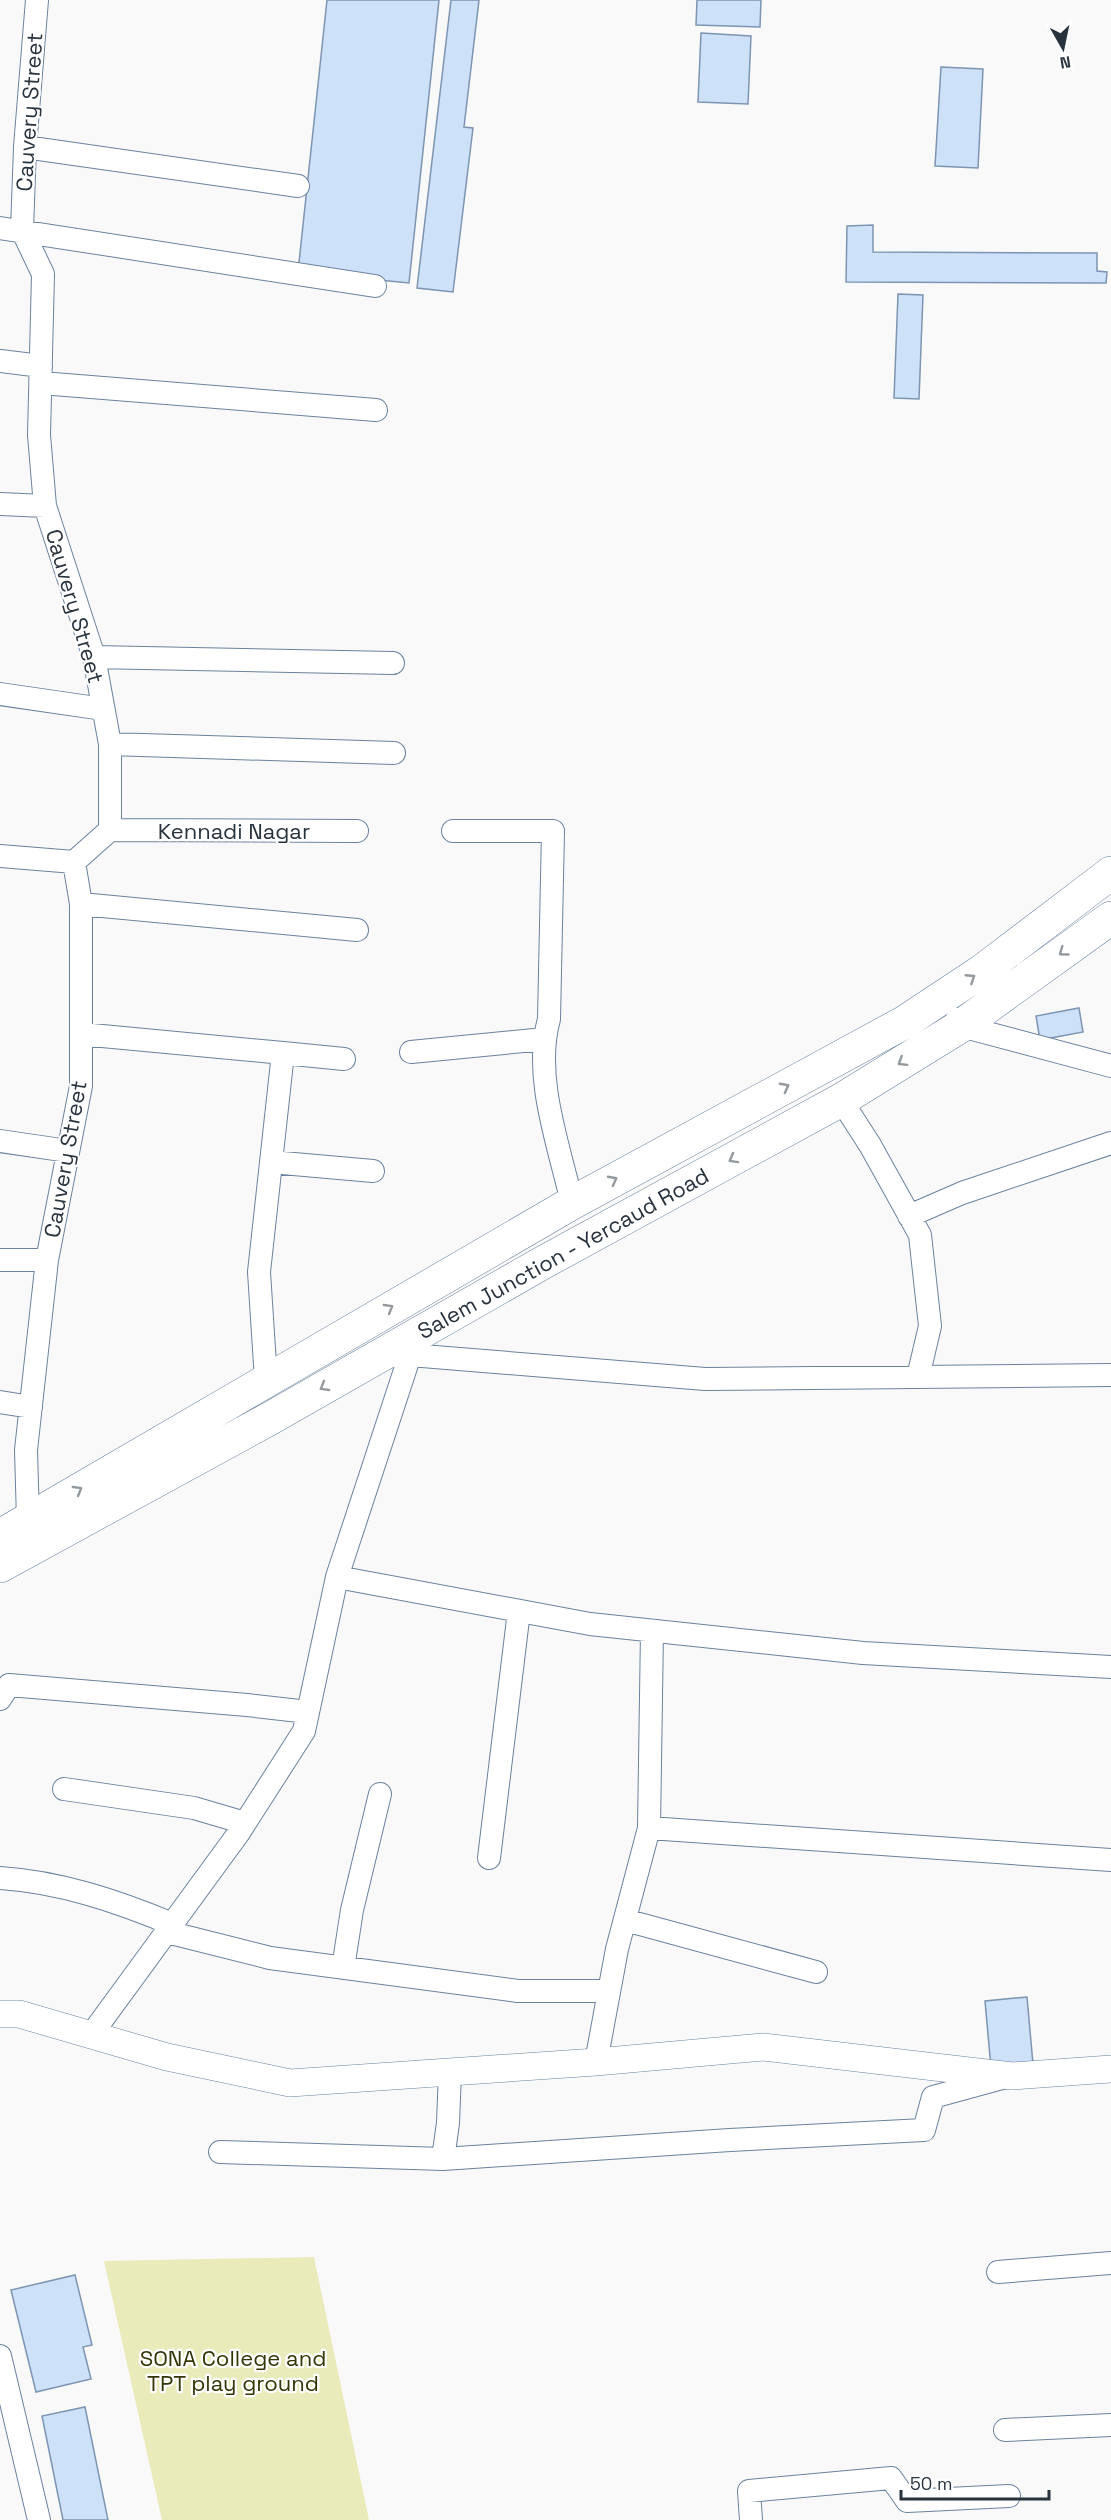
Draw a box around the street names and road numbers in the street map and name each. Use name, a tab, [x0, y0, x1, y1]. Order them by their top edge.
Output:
street label: Cauvery Street	[9, 32, 49, 192]
street label: Cauvery Street	[40, 526, 110, 686]
street label: Kennadi Nagar	[158, 817, 310, 845]
street label: Cauvery Street	[37, 1078, 93, 1240]
street label: Salem Junction - Yercaud Road	[412, 1161, 714, 1345]

